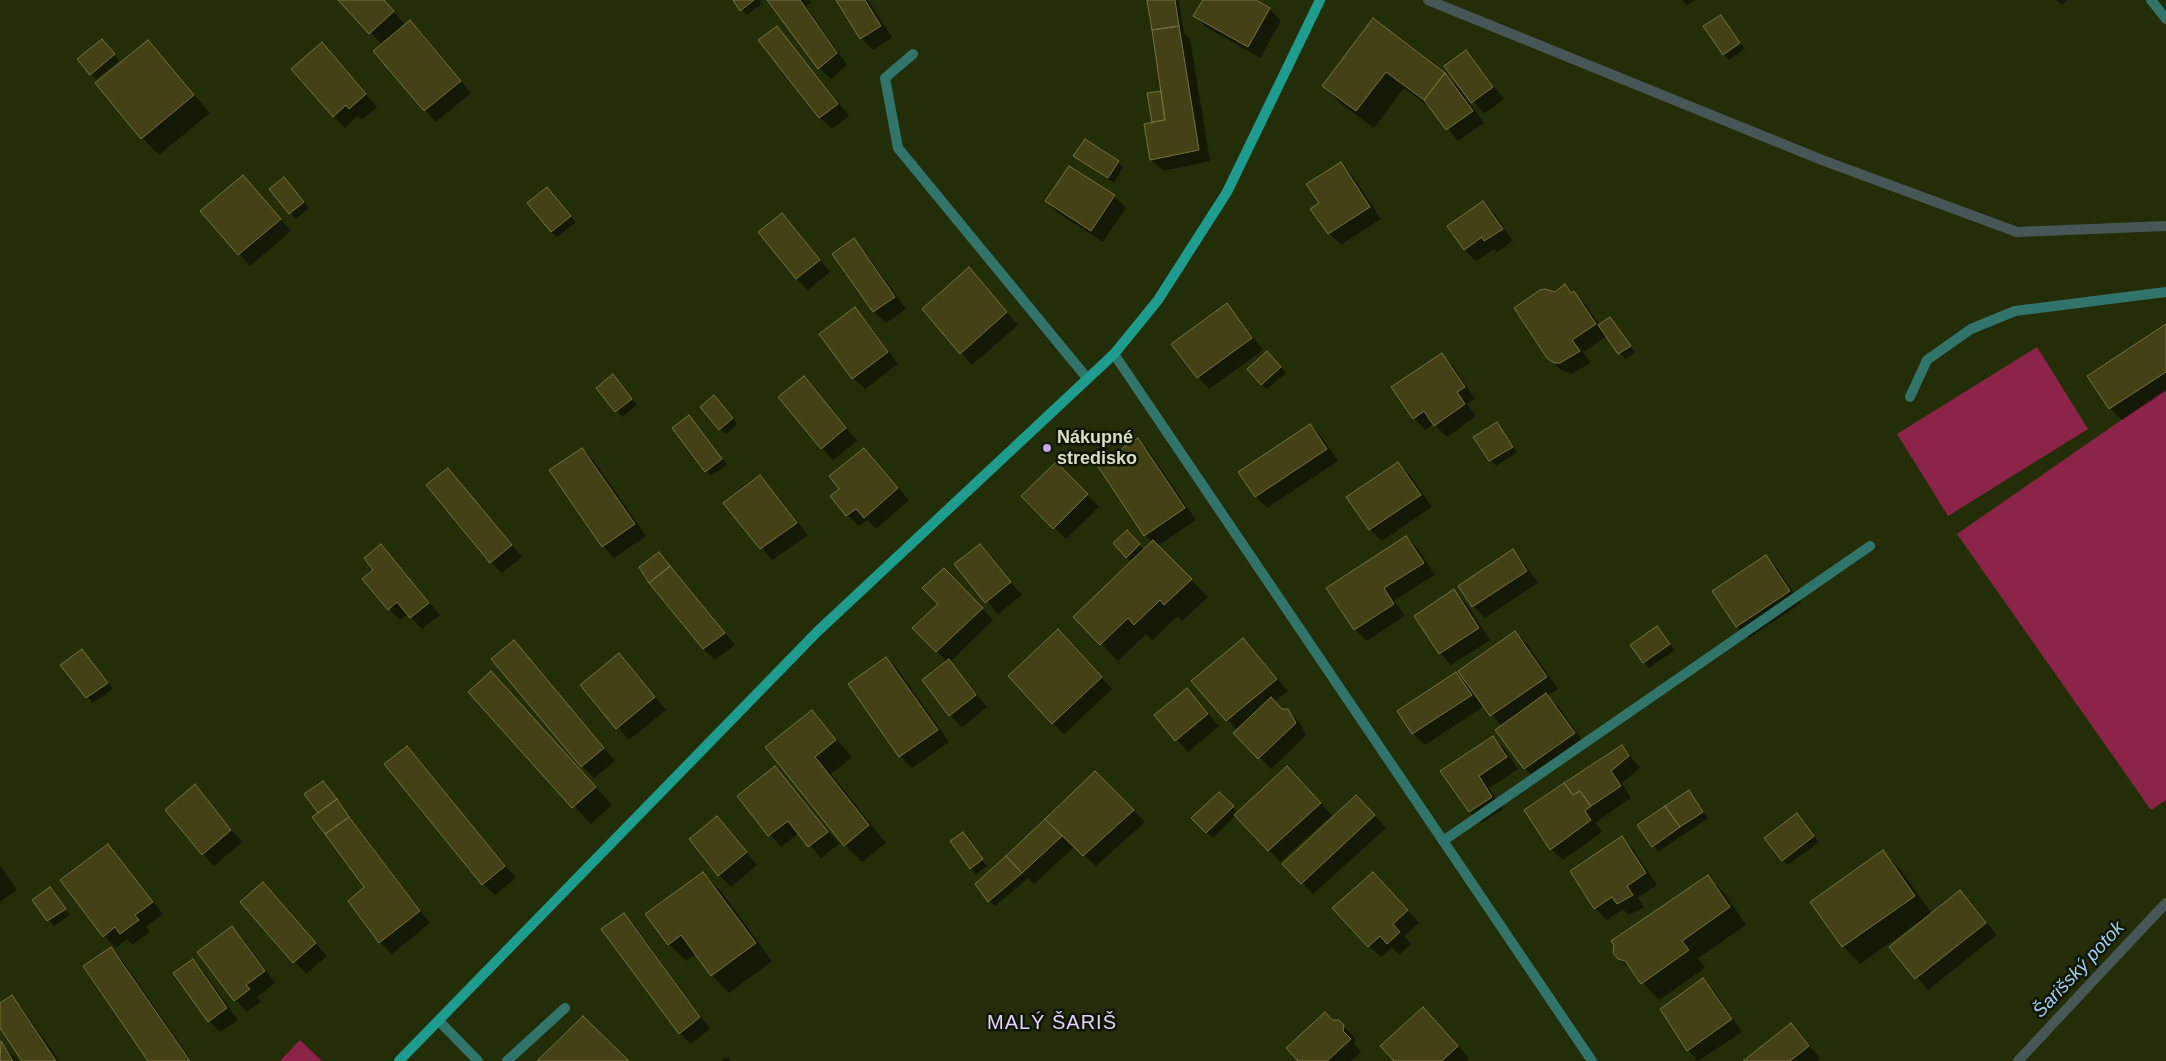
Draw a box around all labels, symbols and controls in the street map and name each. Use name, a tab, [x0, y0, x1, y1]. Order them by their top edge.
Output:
place label: Nákupné stredisko	[1057, 427, 1137, 469]
marker: Nákupné stredisko	[1041, 442, 1053, 454]
water label: Šarišský potok	[2029, 917, 2129, 1023]
district label: MALÝ ŠARIŠ	[986, 1011, 1118, 1035]

